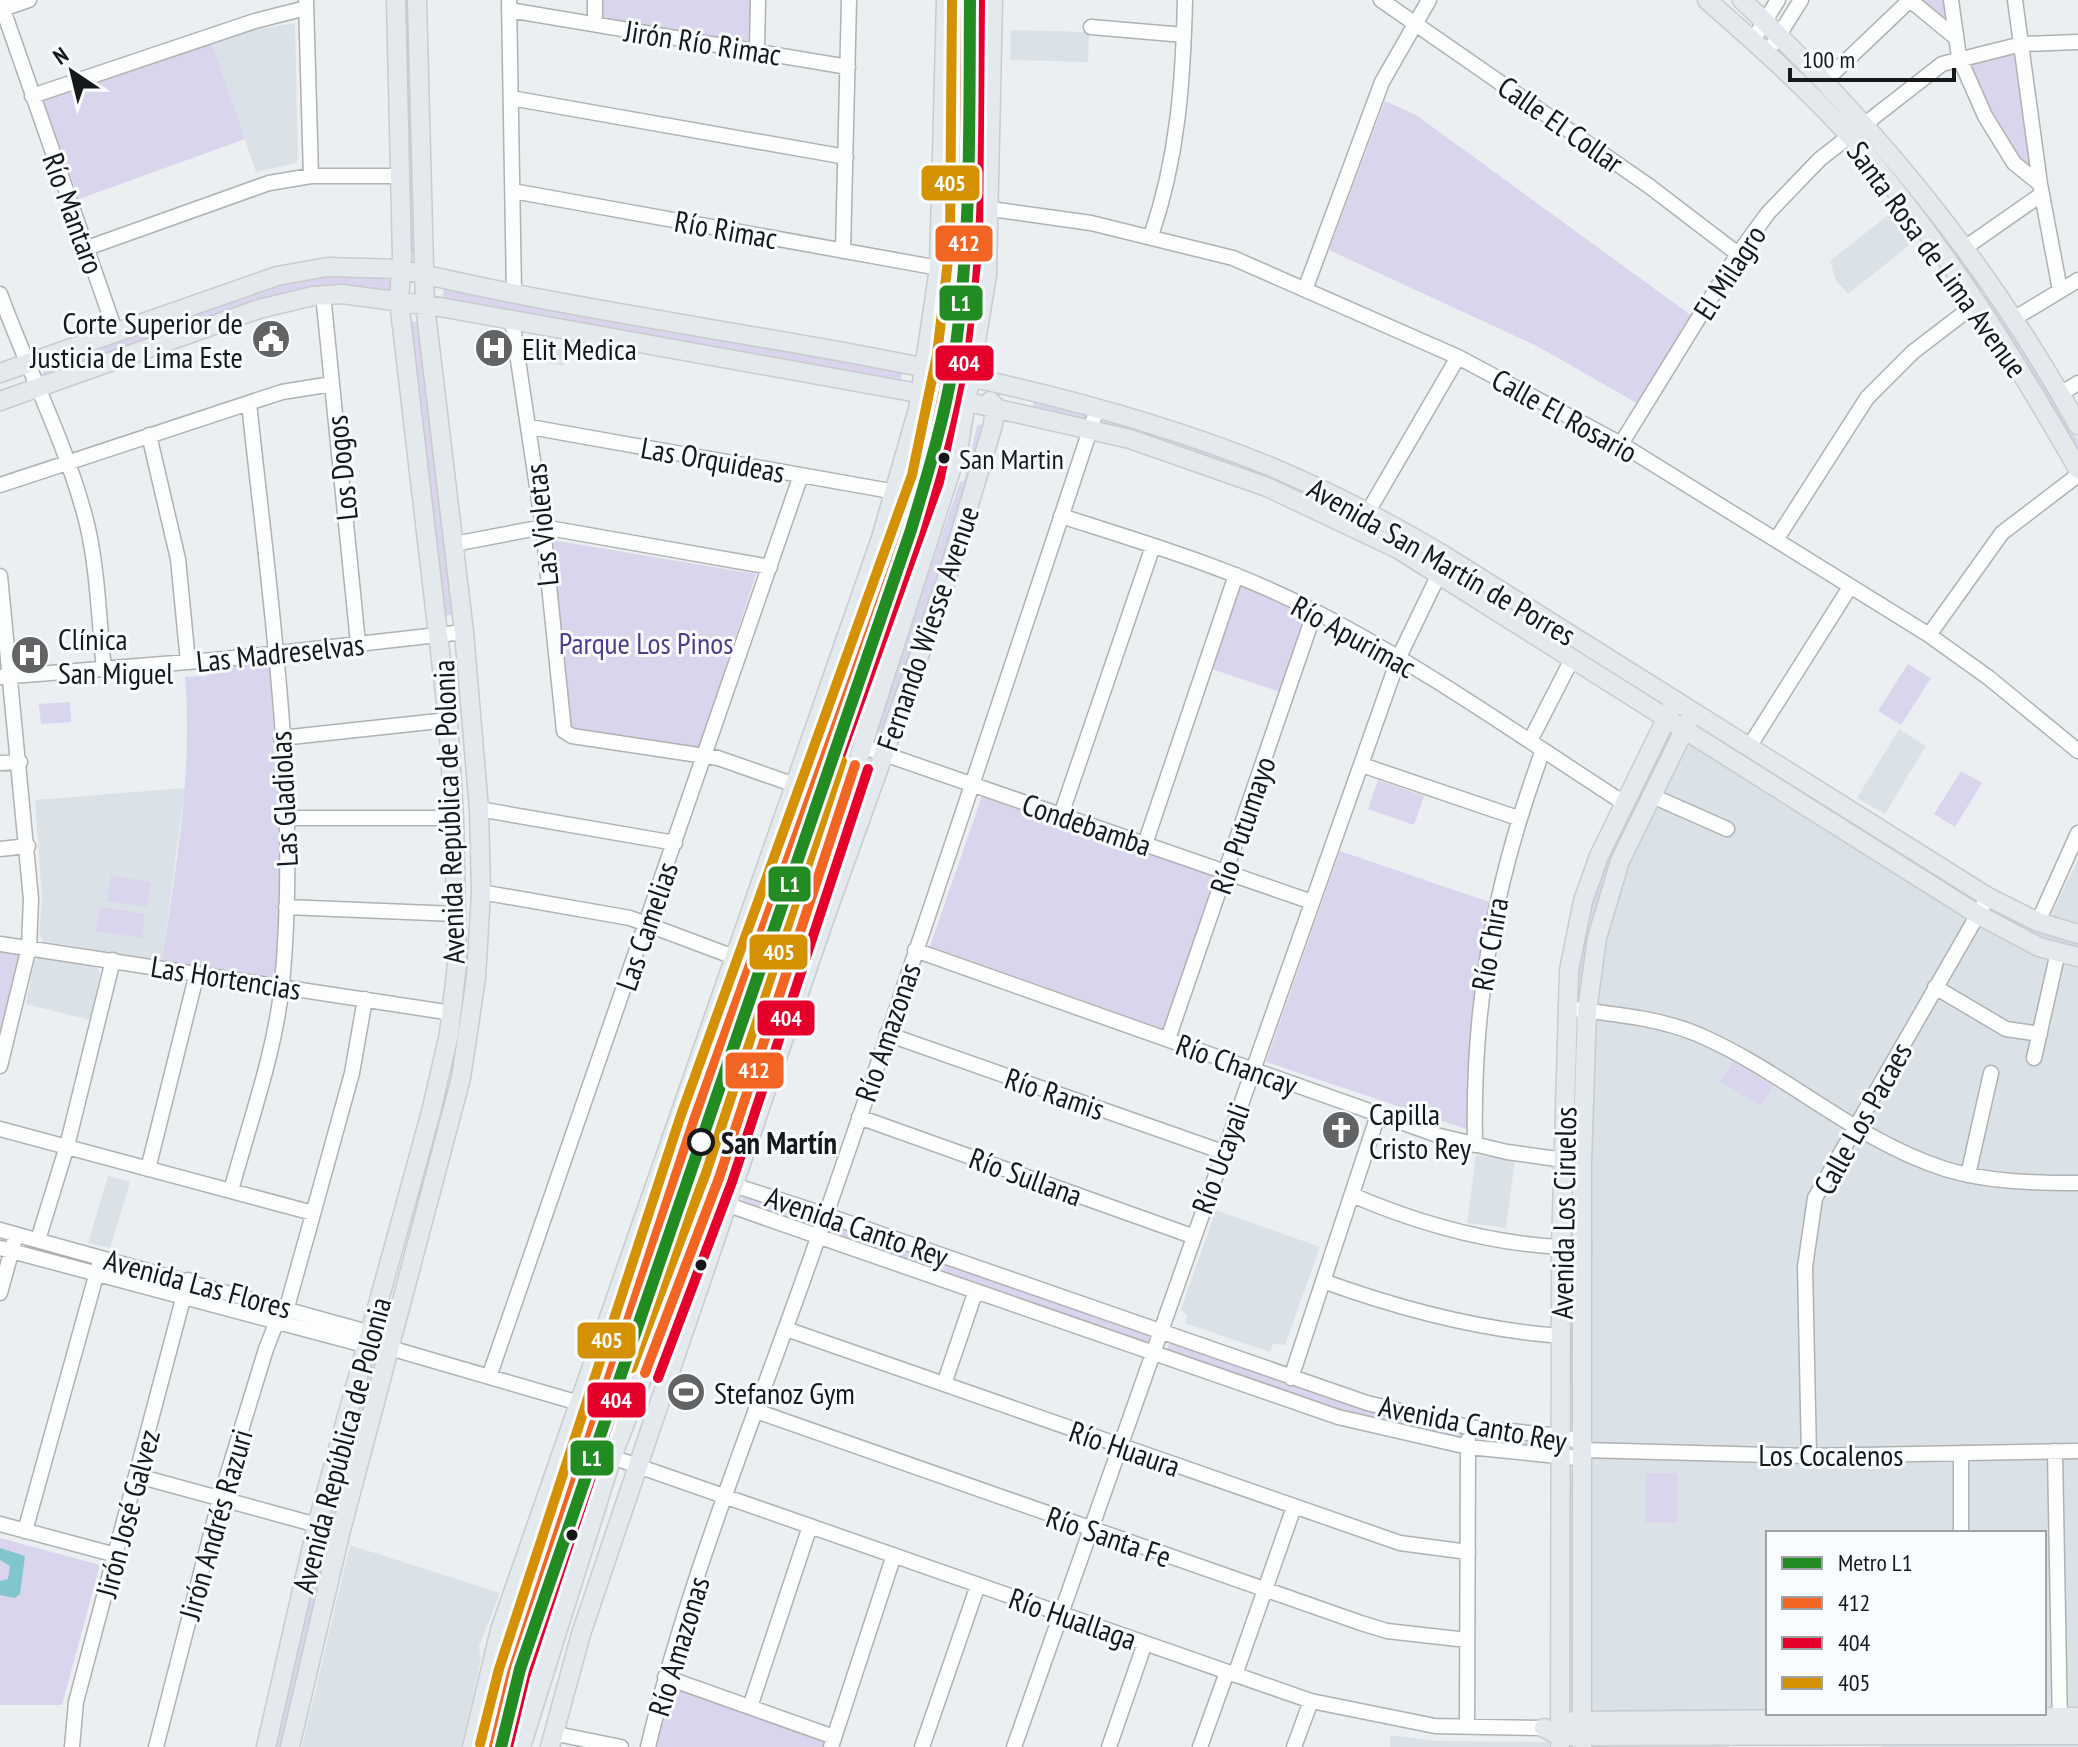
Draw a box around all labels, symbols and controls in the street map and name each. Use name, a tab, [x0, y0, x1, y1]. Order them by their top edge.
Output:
street label: Jirón Río Rimac	[621, 10, 784, 74]
north arrow	[32, 32, 112, 112]
scale bar	[1790, 32, 1954, 82]
text: N	[48, 41, 73, 70]
text: 100 m	[1802, 44, 1855, 75]
street label: Calle El Collar	[1491, 67, 1632, 182]
street label: Santa Rosa de Lima Avenue	[1839, 133, 2037, 385]
street label: Río Mantaro	[34, 147, 114, 279]
line badge: 405	[920, 164, 981, 202]
text: 405	[934, 169, 966, 197]
street label: Río Rimac	[672, 201, 781, 257]
street label: El Milagro	[1684, 217, 1774, 327]
line badge: 412	[934, 224, 994, 263]
text: 412	[948, 229, 980, 257]
line badge: L1	[938, 284, 984, 322]
text: L1	[951, 289, 971, 317]
place label: Corte Superior de Justicia de Lima Este	[29, 303, 243, 376]
public building icon: Corte Superior de Justicia de Lima Este	[250, 318, 292, 360]
hospital icon: Elit Medica	[473, 327, 515, 369]
place label: Elit Medica	[522, 329, 637, 368]
line badge: 404	[934, 344, 995, 382]
text: 404	[948, 349, 980, 377]
street label: Calle El Rosario	[1485, 359, 1645, 471]
street label: Los Dogos	[316, 414, 366, 522]
street label: Las Orquideas	[638, 427, 788, 491]
place label: San Martin	[959, 440, 1064, 477]
marker: San Martin	[936, 450, 952, 466]
street label: Las Violetas	[515, 462, 567, 588]
street label: Avenida San Martín de Porres	[1301, 468, 1583, 654]
street label: Fernando Wiesse Avenue	[867, 500, 987, 756]
street label: Río Apurimac	[1285, 586, 1423, 686]
place label: Clínica San Miguel	[58, 619, 173, 692]
park label: Parque Los Pinos	[559, 623, 733, 662]
street label: Las Madreselvas	[194, 624, 366, 680]
hospital icon: Clínica San Miguel	[9, 634, 51, 676]
street label: Avenida República de Polonia	[423, 659, 473, 965]
street label: Las Gladiolas	[260, 730, 306, 868]
street label: Río Putumayo	[1200, 751, 1284, 899]
street label: Condebamba	[1017, 784, 1157, 864]
street label: Las Camelias	[606, 857, 686, 995]
line badge: L1	[767, 865, 812, 903]
text: L1	[780, 870, 800, 898]
street label: Río Chira	[1462, 894, 1516, 994]
line badge: 405	[748, 933, 809, 971]
text: 405	[763, 938, 795, 966]
street label: Las Hortencias	[148, 946, 304, 1008]
street label: Río Amazonas	[845, 958, 929, 1106]
line badge: 404	[756, 999, 816, 1037]
text: 404	[770, 1004, 802, 1032]
street label: Río Chancay	[1171, 1024, 1304, 1104]
street label: Calle Los Pacaes	[1804, 1035, 1920, 1201]
line badge: 412	[724, 1051, 785, 1090]
text: 412	[738, 1056, 770, 1084]
street label: Río Ramis	[1000, 1058, 1110, 1128]
place label: Capilla Cristo Rey	[1369, 1094, 1472, 1167]
street label: Río Ucayali	[1182, 1097, 1258, 1219]
street label: Avenida Los Ciruelos	[1542, 1106, 1584, 1320]
church icon: Capilla Cristo Rey	[1320, 1109, 1362, 1151]
place label: San Martín	[721, 1123, 837, 1162]
marker: San Martín	[688, 1129, 714, 1155]
street label: Río Sullana	[964, 1138, 1088, 1214]
street label: Avenida Canto Rey	[761, 1177, 954, 1276]
street label: Avenida Las Flores	[100, 1239, 296, 1327]
unlabelled marker	[693, 1257, 709, 1273]
street label: Avenida República de Polonia	[283, 1293, 399, 1597]
line badge: 405	[576, 1321, 637, 1360]
text: 405	[591, 1326, 623, 1354]
sports icon: Stefanoz Gym	[665, 1371, 707, 1413]
place label: Stefanoz Gym	[714, 1373, 855, 1412]
line badge: 404	[586, 1381, 647, 1419]
text: 404	[600, 1386, 632, 1414]
street label: Avenida Canto Rey	[1376, 1386, 1571, 1460]
street label: Río Huaura	[1064, 1411, 1186, 1485]
street label: Jirón Andrés Razuri	[169, 1424, 261, 1625]
street label: Jirón José Galvez	[86, 1425, 168, 1602]
street label: Los Cocalenos	[1759, 1435, 1903, 1474]
line badge: L1	[569, 1439, 615, 1477]
text: L1	[582, 1444, 602, 1472]
street label: Río Santa Fe	[1041, 1496, 1177, 1576]
unlabelled marker	[564, 1527, 580, 1543]
legend	[1766, 1531, 2046, 1715]
text: Metro L1	[1838, 1547, 1913, 1578]
street label: Río Amazonas	[638, 1572, 718, 1720]
street label: Río Huallaga	[1004, 1578, 1142, 1658]
text: 412	[1838, 1587, 1870, 1618]
text: 404	[1838, 1627, 1871, 1658]
text: 405	[1838, 1667, 1870, 1698]

